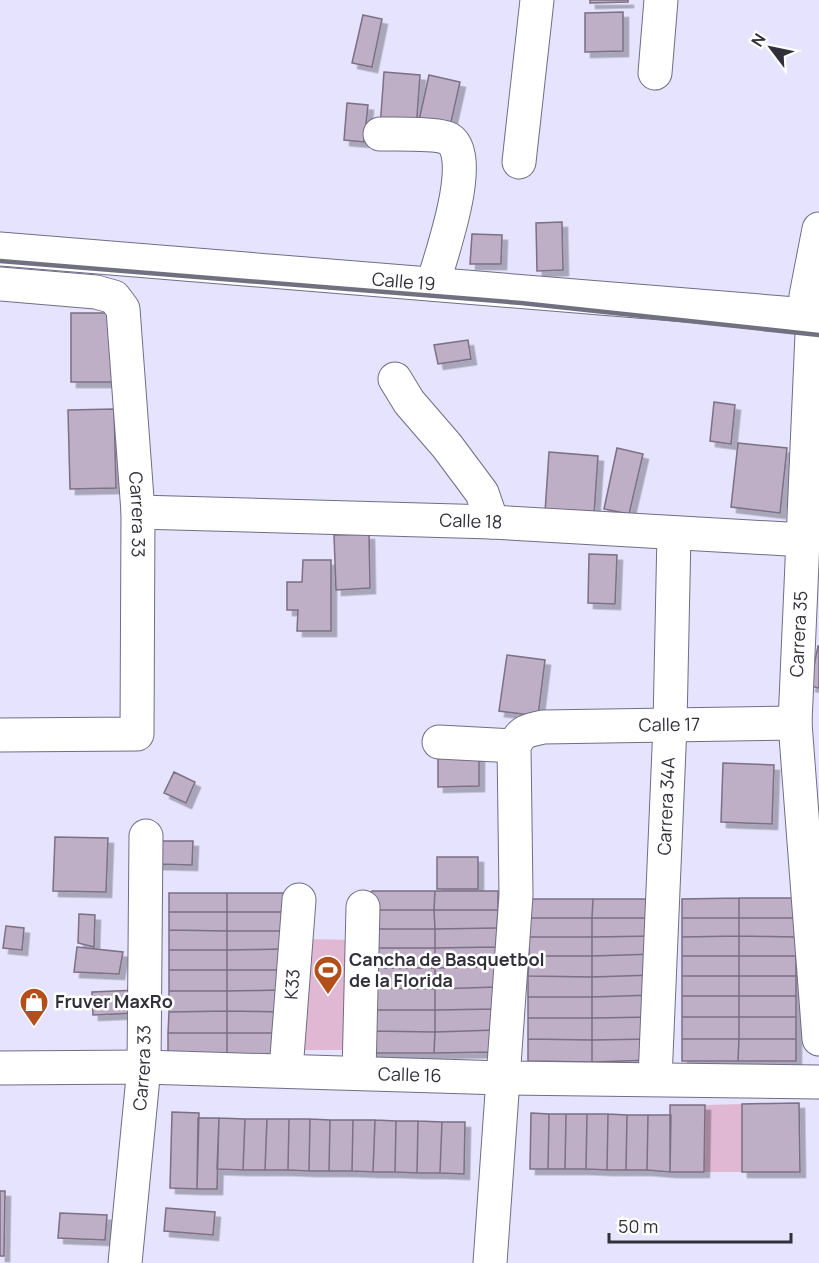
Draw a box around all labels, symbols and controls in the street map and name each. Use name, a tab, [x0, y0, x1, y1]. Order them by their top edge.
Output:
north arrow	[741, 18, 801, 78]
text: N	[746, 29, 771, 51]
street label: Calle 19	[371, 266, 436, 296]
street label: Carrera 33	[124, 471, 151, 557]
street label: Calle 18	[439, 508, 503, 534]
street label: Carrera 35	[784, 590, 812, 678]
street label: Calle 17	[638, 712, 700, 736]
street label: Carrera 34A	[651, 756, 680, 856]
place label: Cancha de Basquetbol de la Florida	[349, 947, 545, 992]
sports icon: Cancha de Basquetbol de la Florida	[312, 954, 344, 996]
street label: K33	[278, 968, 305, 1000]
shop icon: Fruver MaxRo	[18, 986, 50, 1028]
place label: Fruver MaxRo	[55, 989, 173, 1013]
street label: Carrera 33	[127, 1025, 155, 1112]
street label: Calle 16	[378, 1061, 442, 1087]
scale bar	[609, 1206, 790, 1244]
text: 50 m	[618, 1214, 658, 1238]

